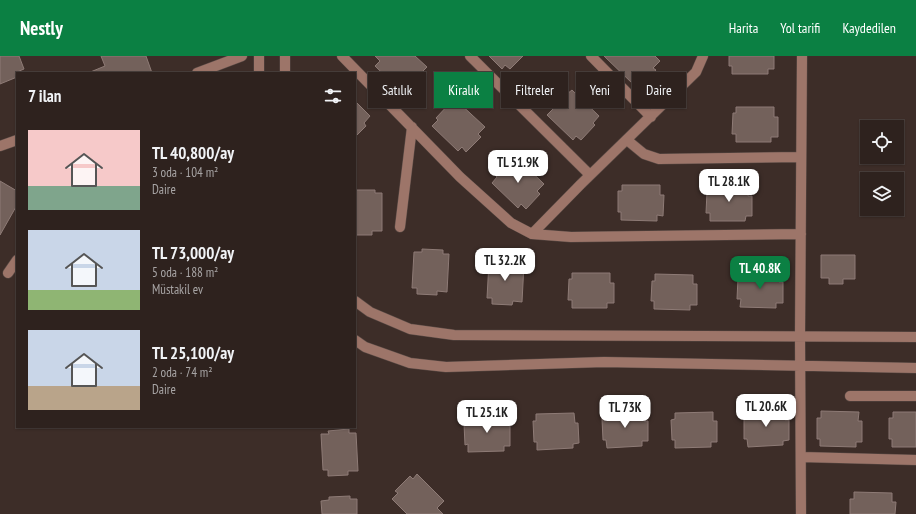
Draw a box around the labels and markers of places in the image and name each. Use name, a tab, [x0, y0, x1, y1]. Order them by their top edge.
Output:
pin: TL 51.9K	[477, 150, 559, 184]
pin: TL 28.1K	[688, 169, 770, 203]
pin: TL 32.2K	[464, 248, 546, 282]
pin: TL 40.8K	[719, 256, 801, 290]
pin: TL 20.6K	[725, 394, 807, 428]
pin: TL 73K	[592, 395, 658, 429]
pin: TL 25.1K	[446, 400, 528, 434]

